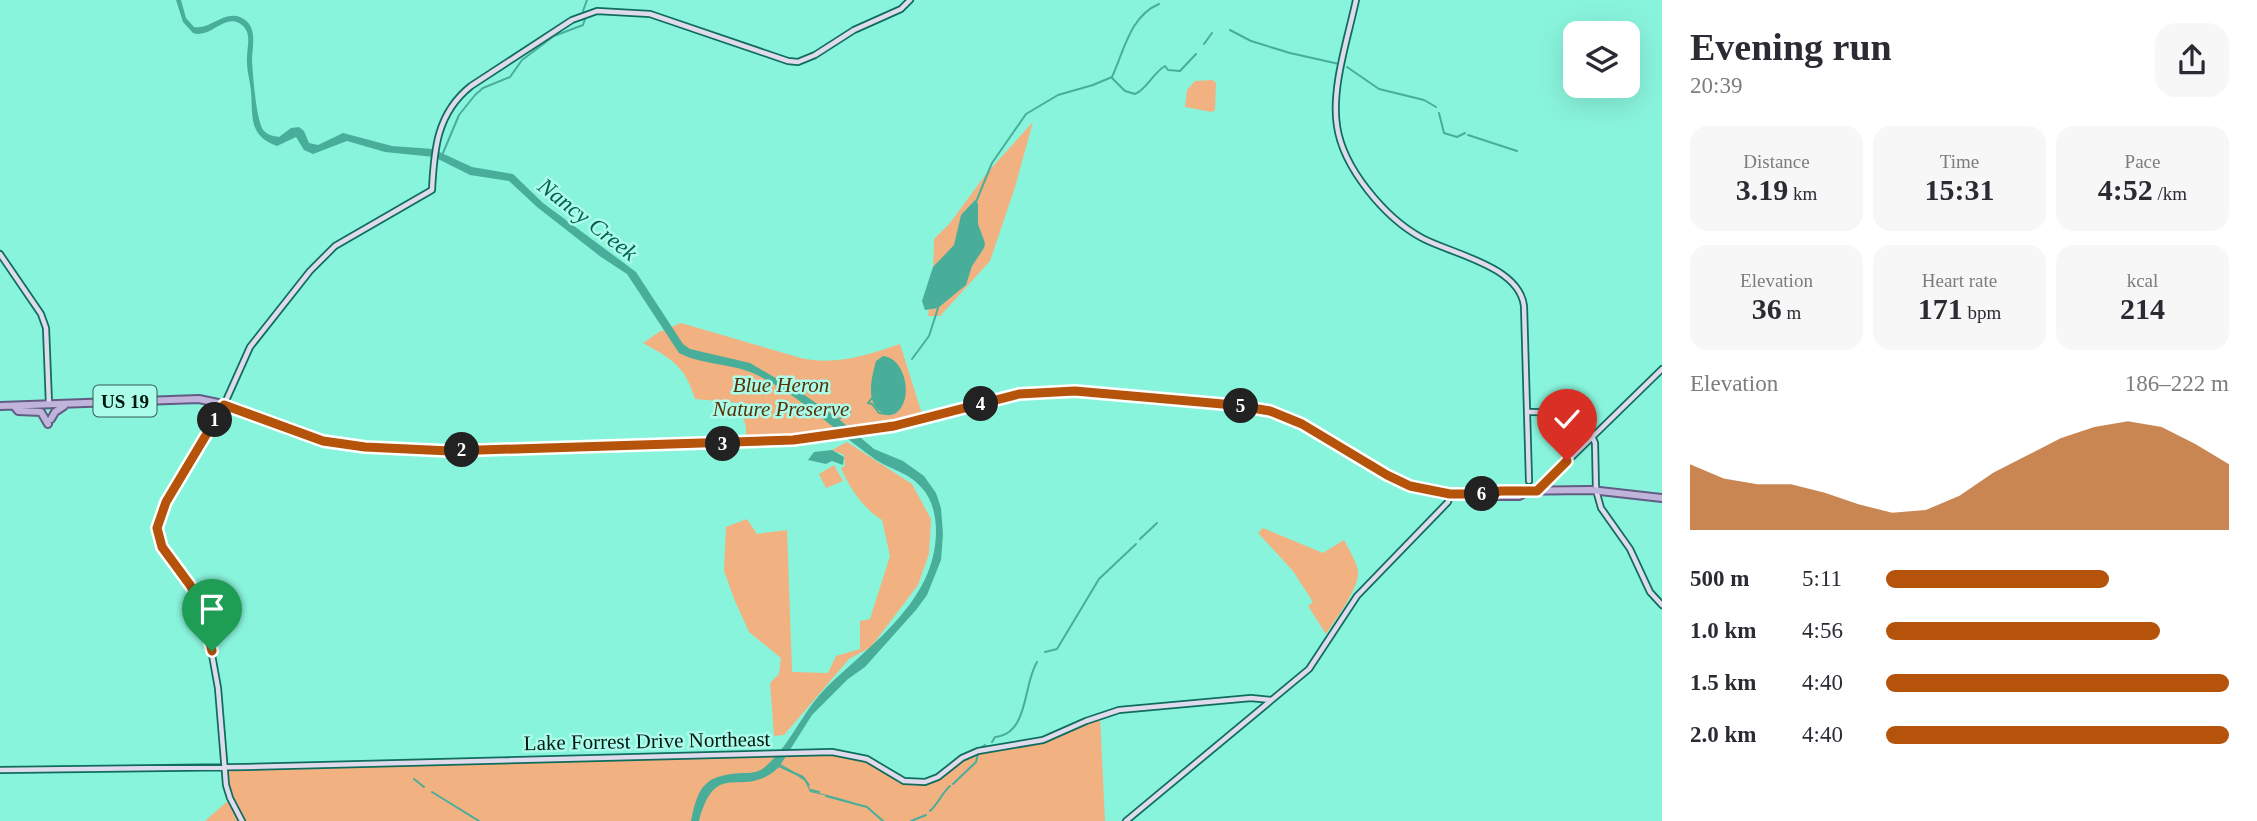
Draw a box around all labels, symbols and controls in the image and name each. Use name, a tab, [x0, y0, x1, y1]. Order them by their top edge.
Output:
map controls	[1563, 21, 1640, 98]
button: layers	[1563, 21, 1640, 98]
button: share	[2155, 23, 2229, 97]
text: Evening run	[1690, 26, 1892, 68]
text: 20:39	[1690, 73, 1742, 98]
text: Distance	[1743, 151, 1810, 172]
text: Time	[1940, 151, 1979, 172]
text: Pace	[2125, 151, 2160, 172]
water label: Nancy Creek	[532, 172, 643, 266]
text: 3.19	[1736, 173, 1788, 206]
text: 15:31	[1925, 173, 1995, 206]
text: 4:52	[2098, 173, 2153, 206]
text: km	[1788, 183, 1817, 204]
text: /km	[2153, 183, 2187, 204]
text: Elevation	[1740, 270, 1813, 291]
text: Heart rate	[1922, 270, 1997, 291]
text: kcal	[2127, 270, 2158, 291]
text: 36	[1752, 292, 1782, 325]
text: 171	[1918, 292, 1963, 325]
text: 214	[2120, 292, 2165, 325]
text: m	[1782, 302, 1801, 323]
text: bpm	[1963, 302, 2001, 323]
text: Elevation	[1690, 371, 1778, 396]
text: 186–222 m	[2125, 371, 2229, 396]
park label: Blue Heron Nature Preserve	[712, 373, 849, 421]
road number: US 19	[94, 386, 156, 416]
pin: 4	[964, 386, 998, 422]
pin: 5	[1224, 388, 1258, 424]
pin	[1537, 389, 1597, 461]
text: 4	[976, 393, 985, 414]
text: 5	[1236, 395, 1245, 416]
icon: check	[1548, 400, 1586, 438]
pin: 1	[198, 402, 232, 438]
text: 1	[210, 409, 219, 430]
pin: 3	[706, 426, 740, 462]
pin: 2	[444, 433, 480, 468]
text: 3	[718, 433, 727, 454]
text: 2	[457, 439, 466, 460]
pin: 6	[1464, 476, 1500, 512]
text: 6	[1477, 483, 1486, 504]
text: 500 m	[1690, 566, 1749, 591]
text: 5:11	[1802, 566, 1842, 591]
pin	[182, 579, 242, 651]
icon: arrive	[193, 590, 231, 628]
text: 1.0 km	[1690, 618, 1756, 643]
text: 4:56	[1802, 618, 1843, 643]
text: 1.5 km	[1690, 670, 1756, 695]
text: 4:40	[1802, 670, 1843, 695]
text: 2.0 km	[1690, 722, 1756, 747]
text: 4:40	[1802, 722, 1843, 747]
street label: Lake Forrest Drive Northeast	[523, 727, 771, 755]

